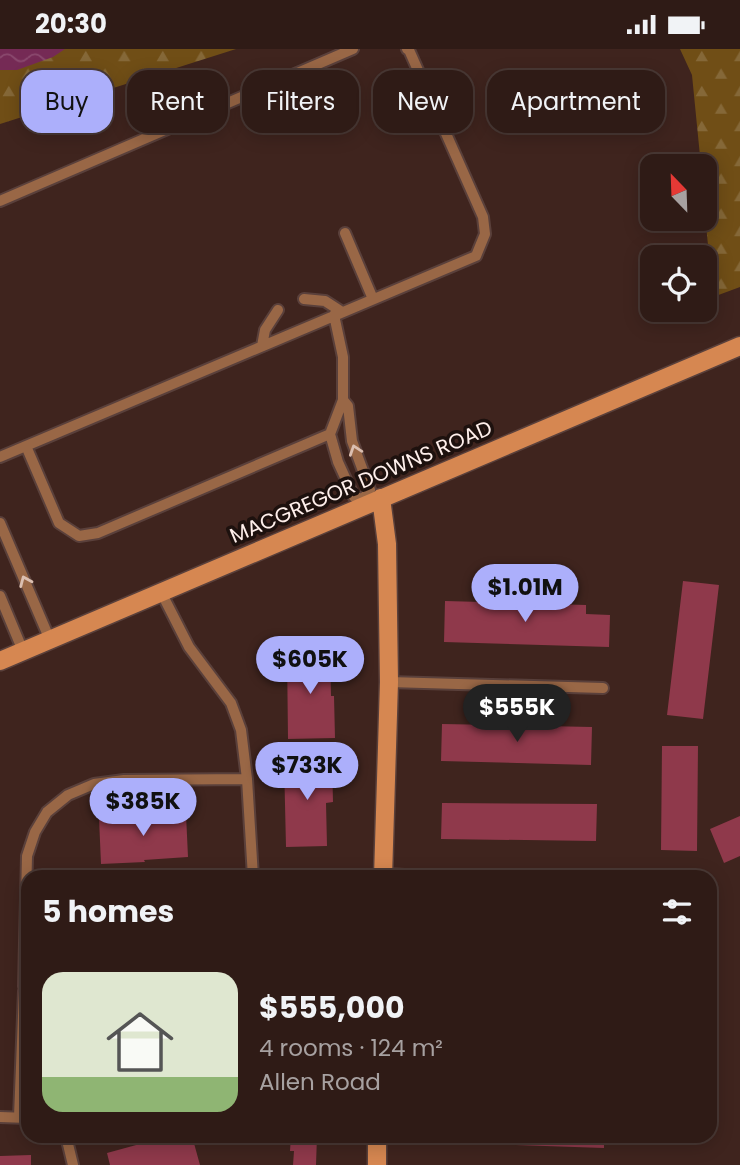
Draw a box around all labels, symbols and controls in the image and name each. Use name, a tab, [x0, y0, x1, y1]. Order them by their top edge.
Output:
text: 20:30	[35, 6, 107, 42]
chip: Buy	[21, 70, 113, 133]
chip: Rent	[127, 70, 228, 133]
chip: Filters	[242, 70, 359, 133]
chip: New	[373, 70, 473, 133]
chip: Apartment	[487, 70, 665, 133]
north arrow	[640, 154, 718, 231]
map controls	[640, 154, 717, 322]
button: locate	[640, 245, 717, 322]
street label: MACGREGOR DOWNS ROAD	[225, 413, 496, 550]
one-way arrow	[349, 445, 364, 457]
pin: $1.01M	[468, 565, 582, 624]
text: $1.01M	[487, 571, 563, 603]
one-way arrow	[19, 576, 33, 589]
pin: $605K	[261, 637, 359, 696]
text: $605K	[272, 643, 348, 675]
pin: $555K	[468, 685, 566, 744]
text: $555K	[479, 691, 555, 723]
pin: $733K	[258, 743, 356, 802]
text: $733K	[271, 749, 343, 781]
pin: $385K	[94, 779, 192, 838]
text: $385K	[106, 785, 180, 817]
text: 5 homes	[42, 890, 174, 933]
icon: filters	[658, 893, 696, 931]
text: $555,000	[259, 986, 405, 1029]
icon: home	[98, 1000, 182, 1084]
text: 4 rooms · 124 m²	[259, 1032, 443, 1064]
text: Allen Road	[259, 1066, 381, 1098]

